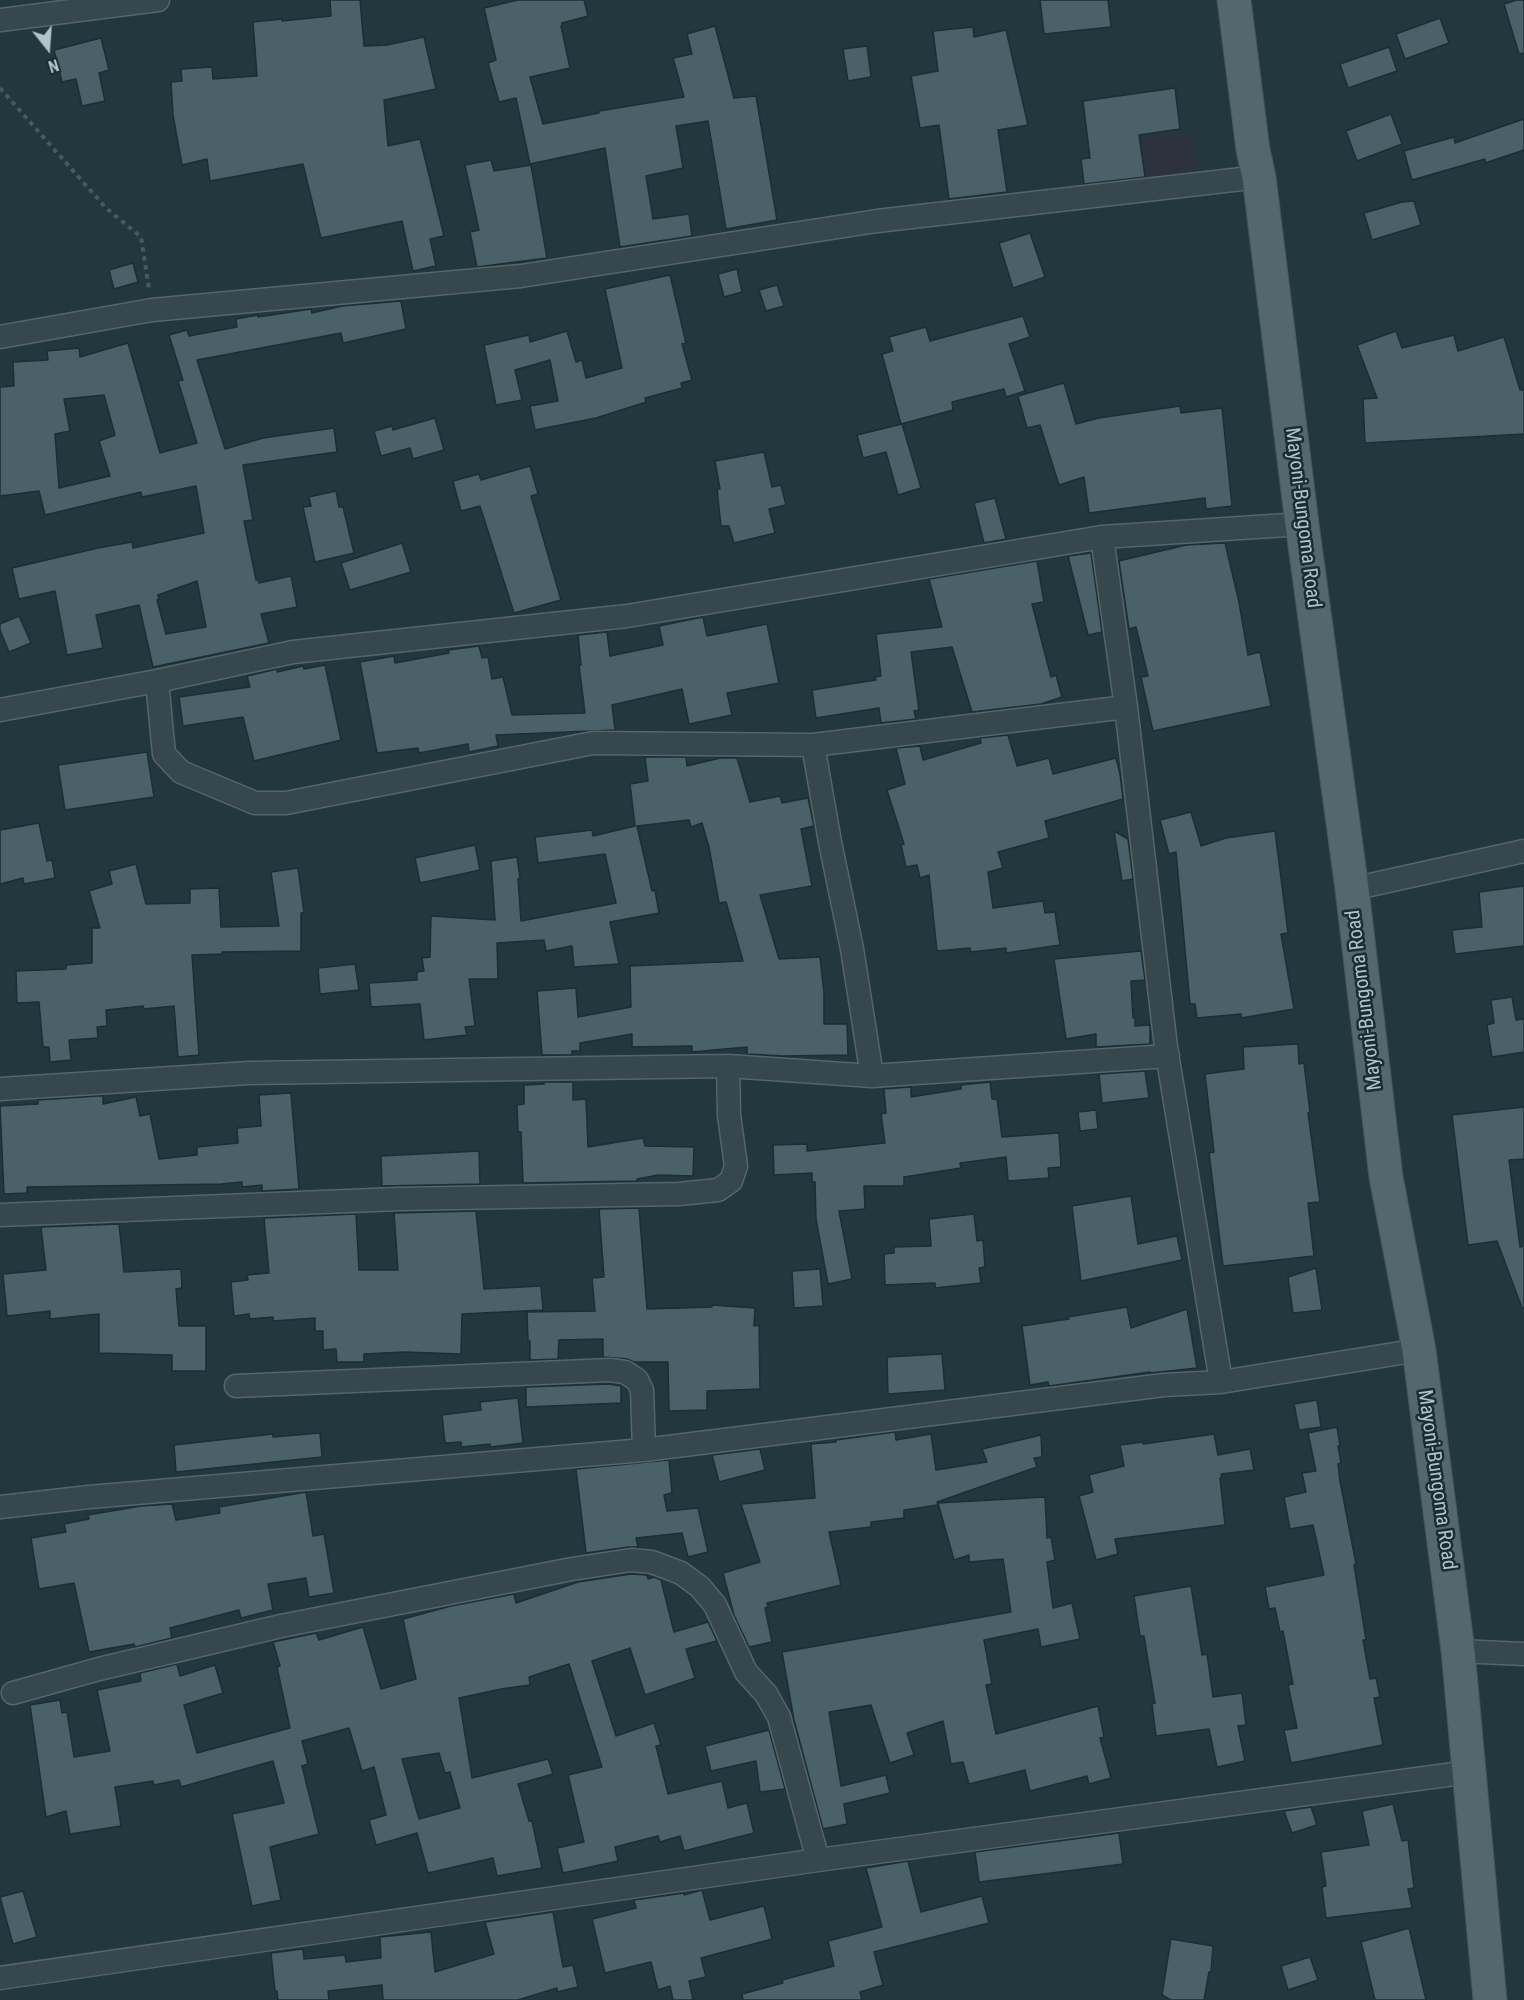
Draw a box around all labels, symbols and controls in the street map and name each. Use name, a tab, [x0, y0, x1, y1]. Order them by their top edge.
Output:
north arrow	[18, 18, 78, 78]
text: N	[46, 55, 61, 76]
street label: Mayoni-Bungoma Road	[1279, 426, 1325, 610]
street label: Mayoni-Bungoma Road	[1342, 908, 1388, 1092]
street label: Mayoni-Bungoma Road	[1411, 1388, 1461, 1572]

